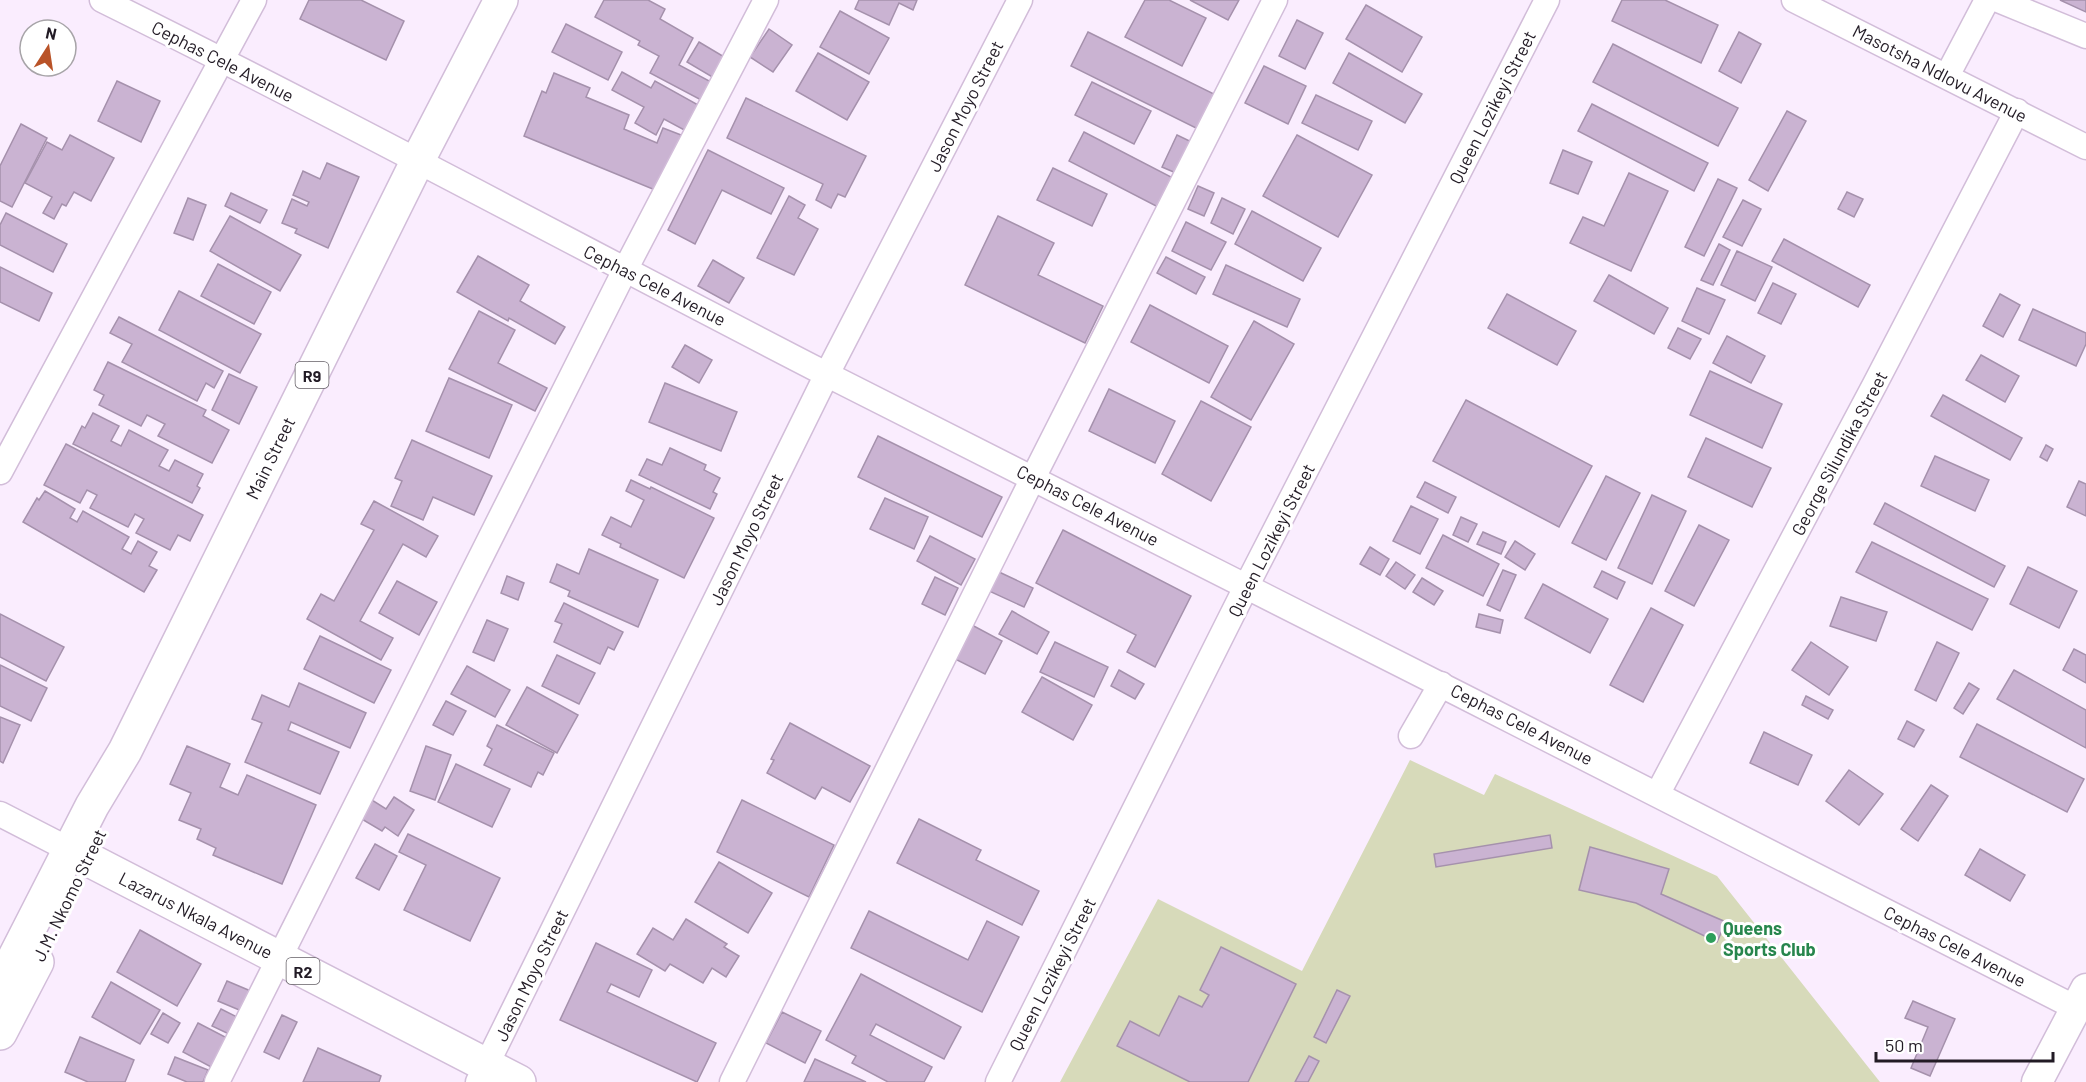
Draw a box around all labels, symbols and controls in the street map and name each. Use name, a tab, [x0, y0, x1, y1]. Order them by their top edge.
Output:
street label: Cephas Cele Avenue	[148, 16, 298, 106]
north arrow	[18, 18, 78, 78]
street label: Masotsha Ndlovu Avenue	[1849, 19, 2031, 127]
text: N	[44, 22, 58, 43]
street label: Queen Lozikeyi Street	[1444, 27, 1540, 187]
street label: Jason Moyo Street	[922, 37, 1008, 175]
street label: Cephas Cele Avenue	[580, 240, 730, 330]
road number: R9	[296, 362, 328, 388]
street label: George Silundika Street	[1786, 367, 1892, 539]
street label: Main Street	[241, 413, 299, 503]
street label: Cephas Cele Avenue	[1013, 460, 1163, 550]
street label: Queen Lozikeyi Street	[1223, 460, 1319, 620]
street label: Jason Moyo Street	[705, 469, 787, 609]
street label: Cephas Cele Avenue	[1447, 679, 1597, 769]
street label: J.M. Nkomo Street	[27, 825, 111, 965]
street label: Lazarus Nkala Avenue	[116, 867, 276, 963]
street label: Queen Lozikeyi Street	[1004, 894, 1100, 1054]
street label: Cephas Cele Avenue	[1880, 901, 2030, 991]
street label: Jason Moyo Street	[490, 905, 572, 1045]
place label: Queens Sports Club	[1723, 917, 1816, 960]
marker: Queens Sports Club	[1704, 931, 1718, 945]
road number: R2	[286, 958, 320, 984]
scale bar	[1876, 1025, 2053, 1063]
text: 50 m	[1885, 1034, 1923, 1056]

